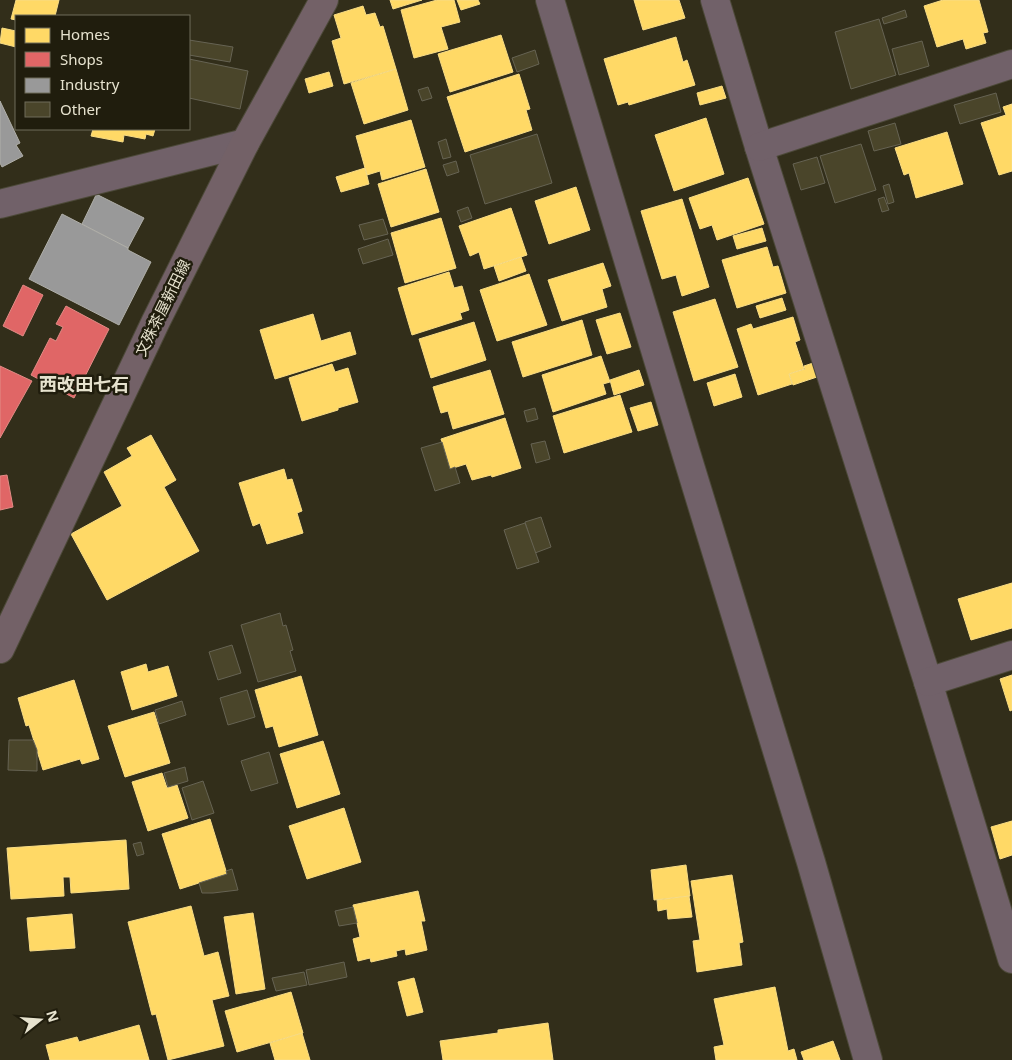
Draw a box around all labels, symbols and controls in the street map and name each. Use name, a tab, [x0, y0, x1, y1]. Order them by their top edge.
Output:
legend	[15, 15, 190, 130]
text: Homes	[60, 24, 110, 44]
text: Shops	[60, 49, 103, 69]
text: Industry	[60, 74, 120, 94]
text: Other	[60, 99, 101, 119]
street label: 文殊茶屋新田線	[130, 256, 194, 359]
district label: 西改田七石	[39, 372, 129, 396]
north arrow	[15, 995, 65, 1045]
text: N	[42, 1008, 64, 1024]

